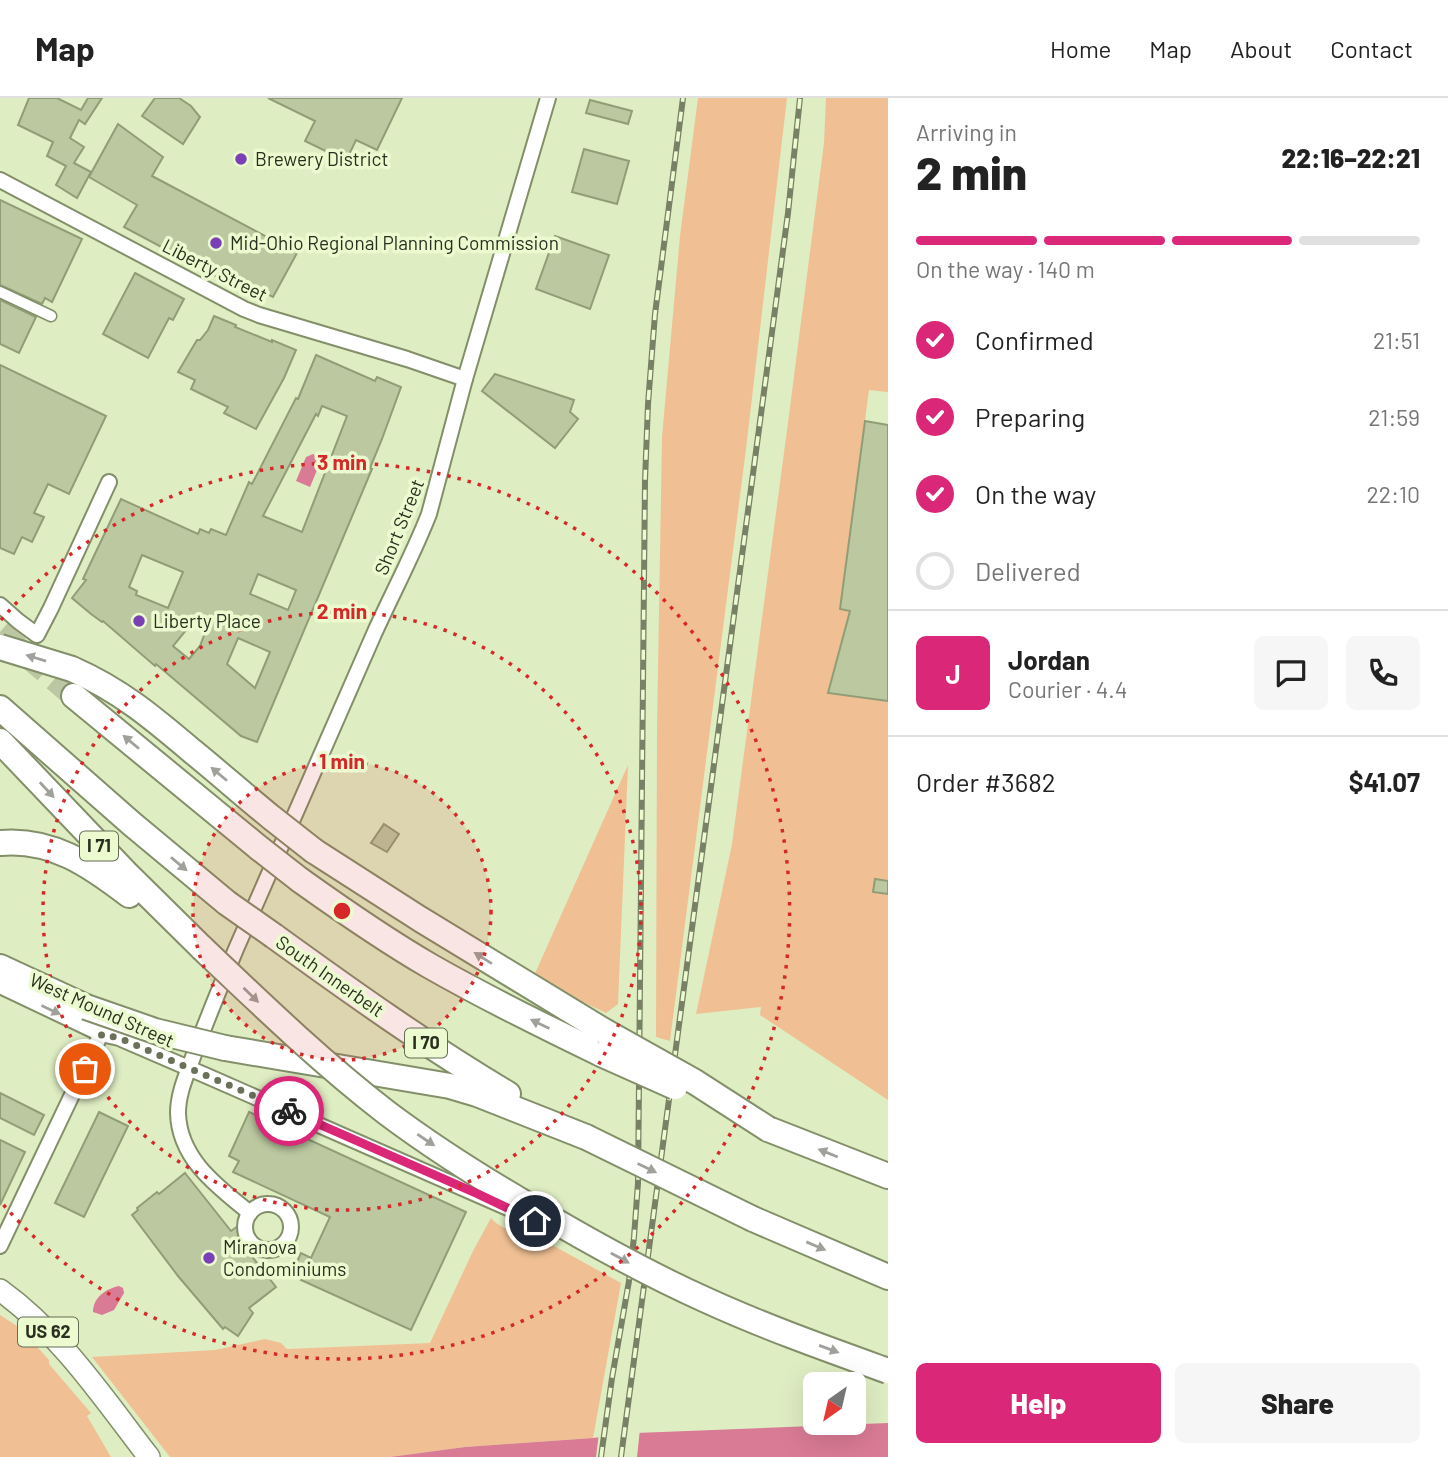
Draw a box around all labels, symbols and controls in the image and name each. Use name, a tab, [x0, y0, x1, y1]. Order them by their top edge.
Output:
text: Map	[35, 28, 95, 68]
text: Home	[1050, 34, 1111, 63]
text: Map	[1149, 34, 1192, 63]
text: About	[1230, 34, 1292, 63]
text: Contact	[1330, 34, 1413, 63]
text: Arriving in	[916, 118, 1017, 146]
text: 22:16–22:21	[1282, 142, 1420, 173]
text: 2 min	[916, 144, 1027, 199]
place label: Brewery District	[255, 147, 388, 170]
marker: Brewery District	[233, 151, 249, 167]
place label: Mid-Ohio Regional Planning Commission	[230, 231, 559, 254]
street label: Liberty Street	[159, 233, 271, 306]
marker: Mid-Ohio Regional Planning Commission	[208, 235, 224, 251]
text: On the way · 140 m	[916, 255, 1095, 283]
icon: check	[916, 321, 954, 359]
text: Confirmed	[975, 324, 1094, 355]
text: 21:51	[1373, 326, 1420, 354]
icon: check	[916, 398, 954, 436]
text: Preparing	[975, 401, 1085, 432]
text: 21:59	[1368, 403, 1420, 431]
text: 3 min	[317, 449, 367, 474]
icon: check	[916, 475, 954, 513]
street label: Short Street	[369, 476, 428, 578]
text: On the way	[975, 478, 1096, 509]
text: 22:10	[1367, 480, 1420, 508]
text: Delivered	[975, 555, 1081, 586]
text: 2 min	[317, 598, 367, 623]
place label: Liberty Place	[153, 609, 261, 632]
marker: Liberty Place	[131, 613, 147, 629]
button: chat	[1254, 636, 1328, 710]
button: phone	[1346, 636, 1420, 710]
text: Jordan	[1008, 644, 1090, 675]
one-way arrow	[25, 653, 46, 663]
text: J	[945, 658, 961, 689]
text: Courier · 4.4	[1008, 675, 1127, 703]
one-way arrow	[122, 735, 140, 750]
text: 1 min	[319, 748, 365, 773]
text: Order #3682	[916, 766, 1056, 797]
text: $41.07	[1349, 766, 1420, 797]
one-way arrow	[211, 767, 228, 782]
one-way arrow	[39, 781, 55, 799]
road number: I 71	[80, 832, 118, 860]
one-way arrow	[171, 856, 188, 871]
centre of rings	[330, 899, 354, 923]
street label: South Innerbelt	[272, 930, 389, 1021]
one-way arrow	[473, 952, 492, 965]
street label: West Mound Street	[26, 967, 178, 1052]
one-way arrow	[243, 986, 260, 1003]
one-way arrow	[41, 1005, 61, 1016]
one-way arrow	[530, 1018, 550, 1030]
road number: I 70	[405, 1028, 447, 1058]
pin	[55, 1039, 115, 1099]
icon: bag	[66, 1050, 104, 1088]
courier	[254, 1076, 324, 1146]
icon: bike	[270, 1092, 308, 1130]
one-way arrow	[417, 1133, 435, 1147]
one-way arrow	[817, 1147, 838, 1158]
one-way arrow	[637, 1162, 657, 1173]
pin	[505, 1191, 565, 1251]
icon: home	[516, 1202, 554, 1240]
place label: Miranova Condominiums	[223, 1235, 346, 1280]
one-way arrow	[805, 1241, 826, 1252]
marker: Miranova Condominiums	[201, 1250, 217, 1266]
one-way arrow	[611, 1252, 630, 1264]
road number: US 62	[18, 1317, 78, 1346]
one-way arrow	[818, 1344, 839, 1355]
button: Help	[916, 1363, 1161, 1443]
button: Share	[1175, 1363, 1420, 1443]
north arrow	[803, 1372, 866, 1435]
map controls	[803, 1372, 866, 1435]

